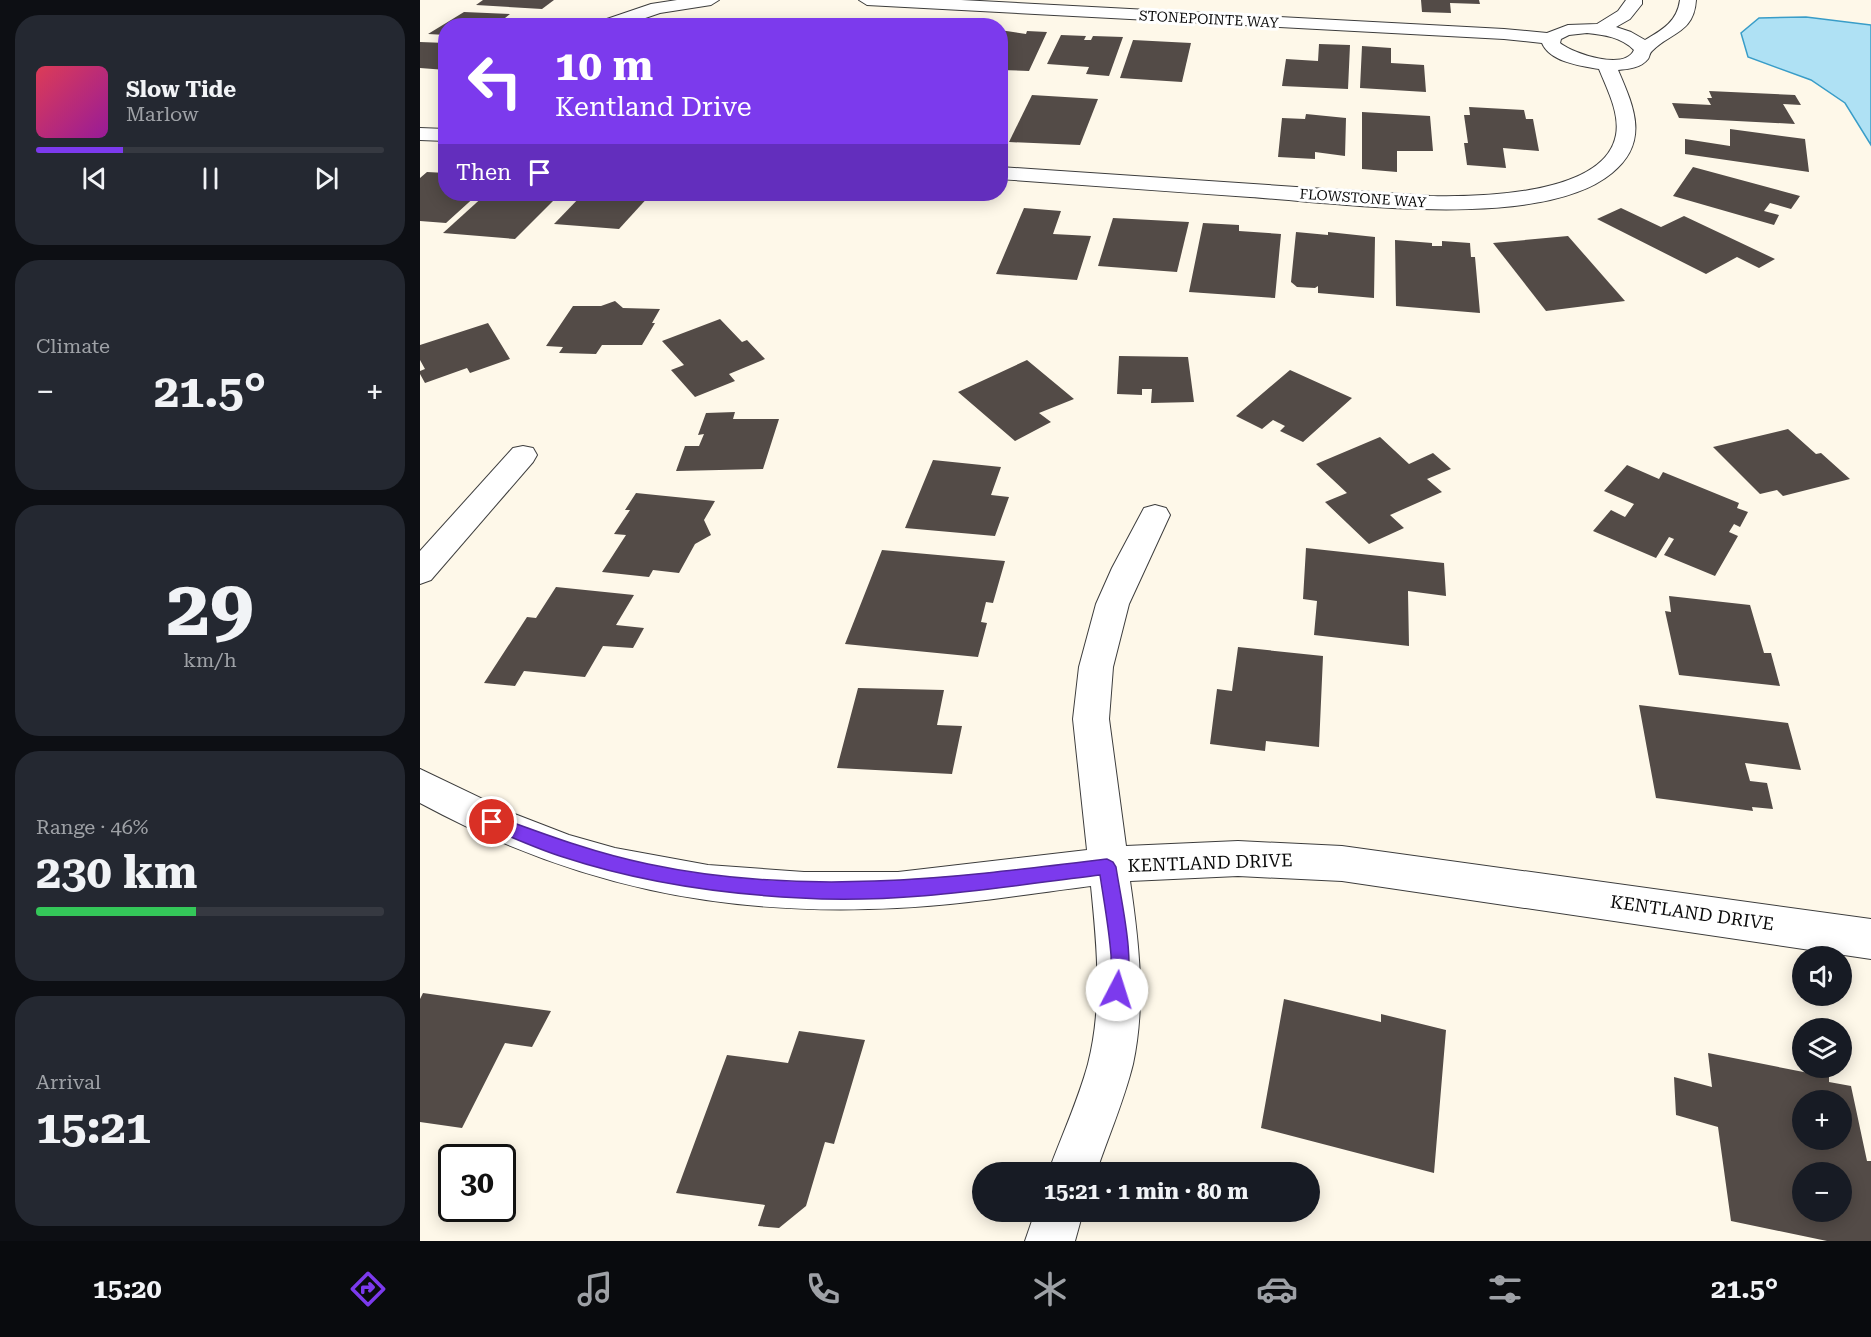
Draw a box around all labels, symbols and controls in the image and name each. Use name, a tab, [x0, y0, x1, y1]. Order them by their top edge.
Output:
street label: STONEPOINTE WAY	[1139, 7, 1280, 31]
text: 10 m	[555, 41, 653, 90]
icon: left	[456, 42, 534, 120]
text: Slow Tide	[126, 77, 236, 102]
text: Kentland Drive	[555, 91, 751, 123]
text: Marlow	[126, 102, 199, 126]
icon: arrive	[523, 156, 556, 189]
text: Then	[456, 160, 511, 185]
icon: previous	[78, 162, 111, 195]
icon: pause	[194, 162, 227, 195]
icon: next	[310, 162, 343, 195]
street label: FLOWSTONE WAY	[1299, 186, 1427, 210]
text: Climate	[36, 334, 110, 358]
text: 21.5°	[154, 365, 266, 418]
text: −	[36, 372, 54, 411]
text: +	[366, 372, 384, 411]
text: 29	[166, 563, 254, 654]
text: km/h	[183, 648, 237, 672]
pin	[466, 796, 517, 847]
icon: arrive	[475, 805, 508, 838]
text: Range · 46%	[36, 815, 148, 839]
text: 230 km	[36, 846, 197, 899]
street label: KENTLAND DRIVE	[1127, 849, 1293, 876]
street label: KENTLAND DRIVE	[1609, 891, 1775, 934]
map controls	[1792, 946, 1852, 1222]
button: sound	[1792, 946, 1852, 1006]
position arrow	[1085, 958, 1149, 1022]
button: layers	[1792, 1018, 1852, 1078]
text: Arrival	[36, 1070, 101, 1094]
button: +	[1792, 1090, 1852, 1150]
text: 15:21	[36, 1101, 151, 1154]
speed limit sign: 30	[438, 1144, 516, 1222]
button: −	[1792, 1162, 1852, 1222]
text: 15:21 · 1 min · 80 m	[1044, 1179, 1248, 1204]
icon: directions	[347, 1268, 389, 1310]
icon: music	[574, 1268, 616, 1310]
icon: phone	[802, 1268, 844, 1310]
icon: climate	[1029, 1268, 1071, 1310]
icon: car	[1256, 1268, 1298, 1310]
icon: filters	[1484, 1268, 1526, 1310]
text: 15:20	[93, 1273, 162, 1305]
text: 21.5°	[1711, 1273, 1778, 1305]

